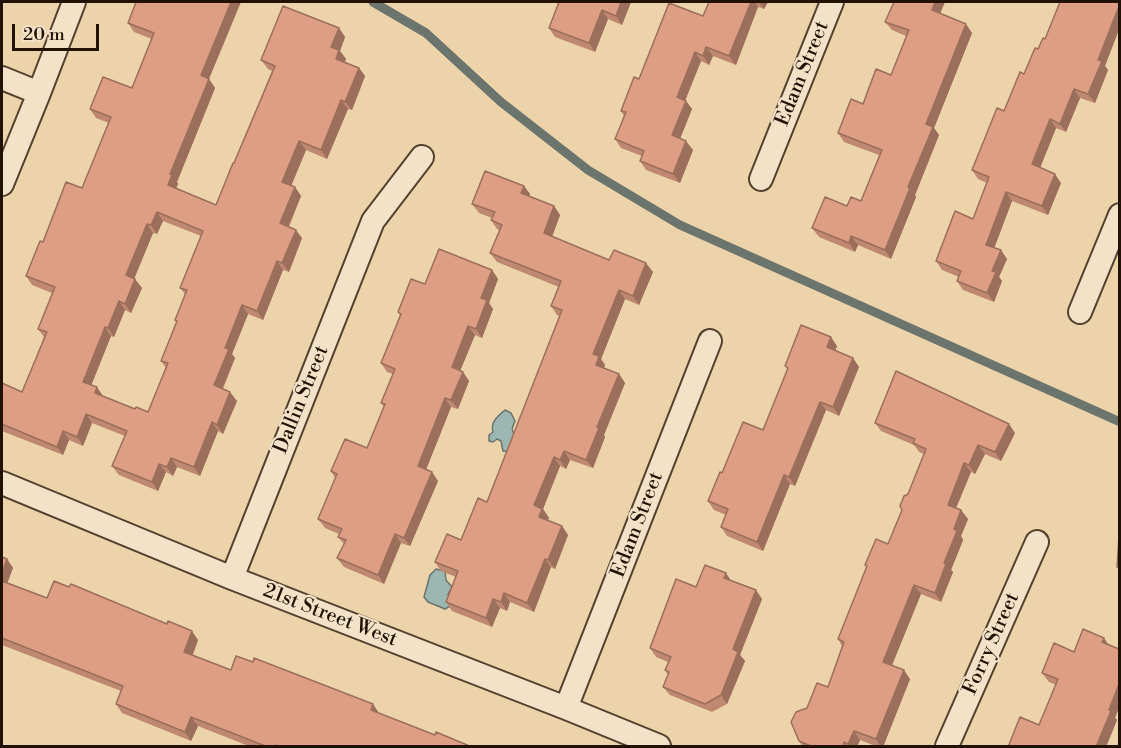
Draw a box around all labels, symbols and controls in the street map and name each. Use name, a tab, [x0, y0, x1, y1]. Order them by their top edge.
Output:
scale bar	[15, 12, 102, 50]
street label: Edam Street	[771, 18, 835, 130]
text: 20 m	[23, 23, 65, 46]
street label: Dallin Street	[269, 342, 335, 458]
street label: Edam Street	[607, 469, 669, 581]
street label: 21st Street West	[260, 579, 400, 653]
street label: Forry Street	[959, 589, 1025, 699]

